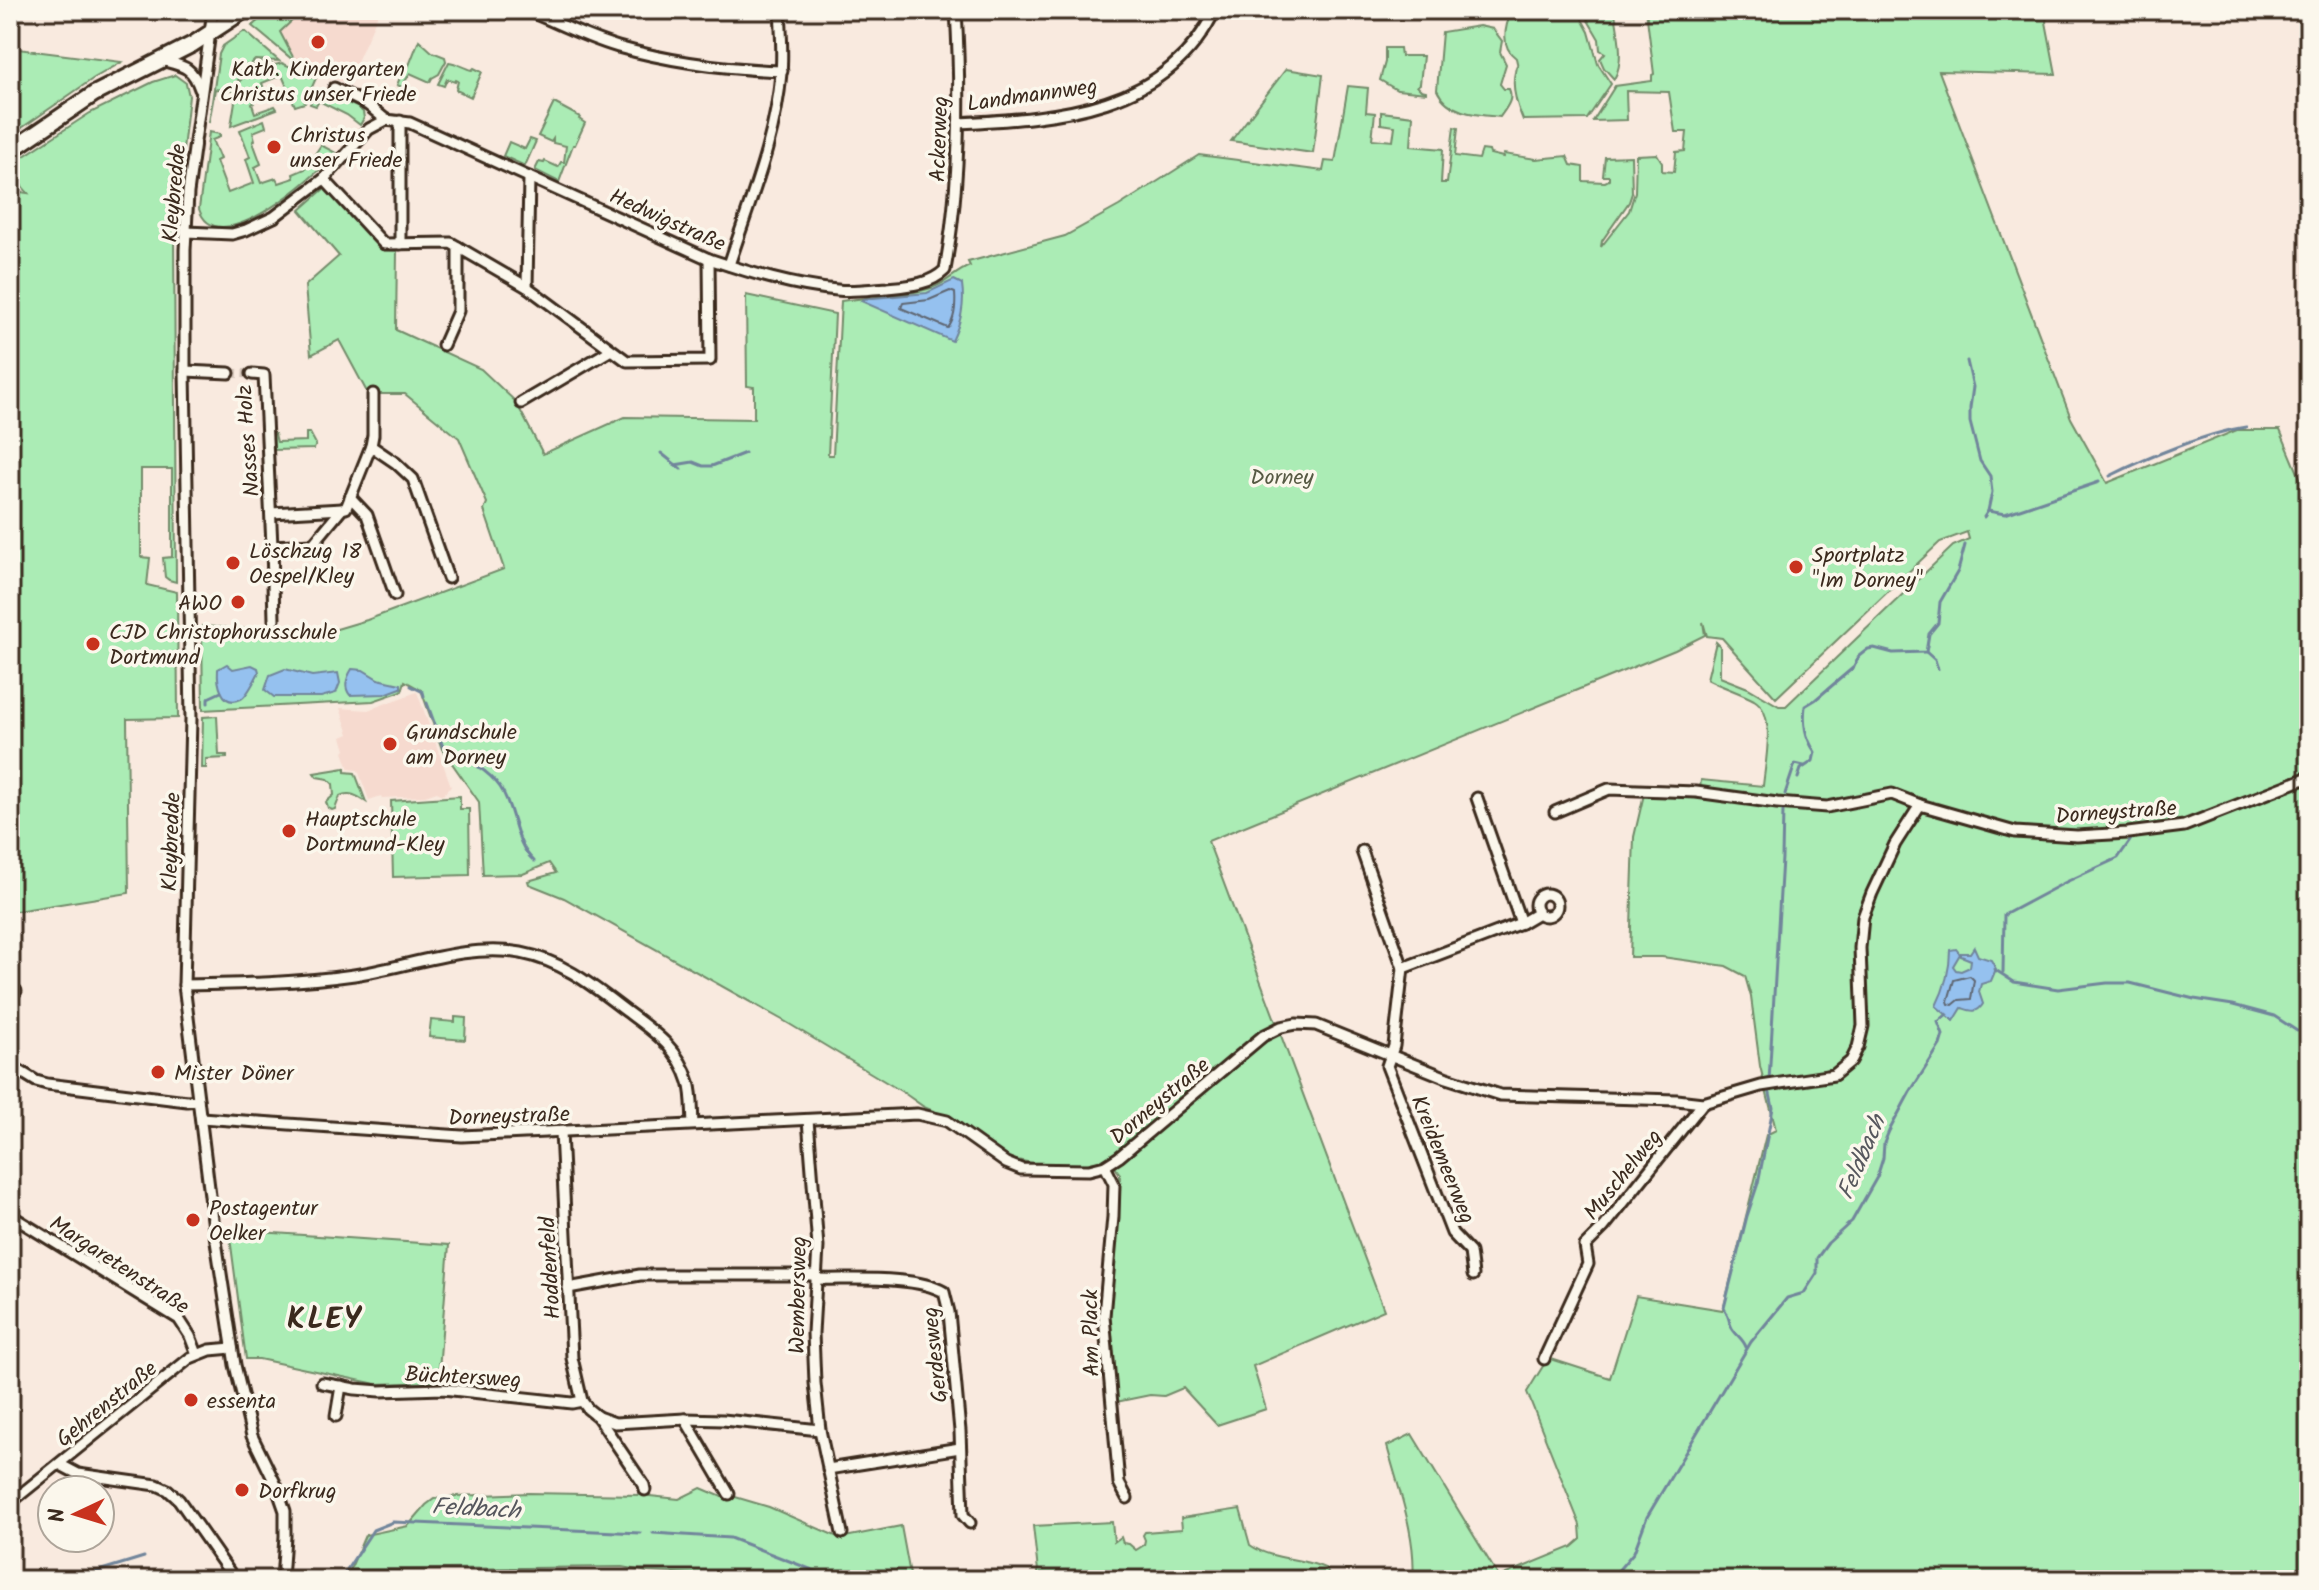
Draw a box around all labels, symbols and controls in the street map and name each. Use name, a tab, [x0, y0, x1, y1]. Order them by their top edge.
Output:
marker: Kath. Kindergarten Christus unser Friede	[309, 33, 327, 51]
place label: Kath. Kindergarten Christus unser Friede	[220, 53, 416, 113]
street label: Landmannweg	[965, 70, 1100, 123]
street label: Ackerweg	[922, 96, 959, 183]
place label: Christus unser Friede	[290, 119, 403, 179]
marker: Christus unser Friede	[265, 138, 283, 156]
street label: Kleybredde	[154, 142, 197, 244]
street label: Hedwigstraße	[603, 180, 731, 263]
street label: Nasses Holz	[228, 384, 271, 498]
park label: Dorney	[1250, 461, 1314, 496]
place label: Löschzug 18 Oespel/Kley	[249, 535, 362, 595]
place label: Sportplatz "Im Dorney"	[1812, 539, 1923, 599]
marker: Löschzug 18 Oespel/Kley	[224, 554, 242, 572]
marker: Sportplatz "Im Dorney"	[1787, 558, 1805, 576]
place label: AWO	[178, 587, 223, 622]
marker: AWO	[229, 593, 247, 611]
place label: CJD Christophorusschule Dortmund	[109, 616, 337, 676]
marker: CJD Christophorusschule Dortmund	[84, 635, 102, 653]
place label: Grundschule am Dorney	[406, 716, 517, 776]
marker: Grundschule am Dorney	[381, 735, 399, 753]
street label: Kleybredde	[153, 792, 192, 892]
street label: Dorneystraße	[2054, 792, 2178, 835]
place label: Hauptschule Dortmund-Kley	[305, 803, 445, 863]
marker: Hauptschule Dortmund-Kley	[280, 822, 298, 840]
street label: Dorneystraße	[1103, 1049, 1219, 1154]
place label: Mister Döner	[174, 1057, 295, 1092]
marker: Mister Döner	[149, 1063, 167, 1081]
street label: Kreidemeerweg	[1400, 1090, 1483, 1230]
street label: Dorneystraße	[448, 1098, 571, 1137]
water label: Feldbach	[1827, 1107, 1898, 1206]
street label: Muschelweg	[1576, 1122, 1672, 1229]
place label: Postagentur Oelker	[209, 1192, 319, 1252]
street label: Margaretenstraße	[41, 1207, 196, 1325]
marker: Postagentur Oelker	[184, 1211, 202, 1229]
street label: Hoddenfeld	[531, 1215, 572, 1320]
street label: Wembersweg	[781, 1236, 818, 1354]
street label: Am Plack	[1074, 1288, 1111, 1377]
district label: KLEY	[287, 1296, 363, 1344]
street label: Gerdesweg	[914, 1305, 959, 1404]
street label: Gehrenstraße	[49, 1353, 166, 1457]
street label: Büchtersweg	[404, 1358, 522, 1399]
place label: essenta	[207, 1385, 276, 1420]
marker: essenta	[182, 1391, 200, 1409]
north arrow	[36, 1474, 116, 1554]
place label: Dorfkrug	[258, 1475, 336, 1510]
marker: Dorfkrug	[233, 1481, 251, 1499]
water label: Feldbach	[431, 1488, 523, 1531]
text: N	[41, 1507, 76, 1523]

